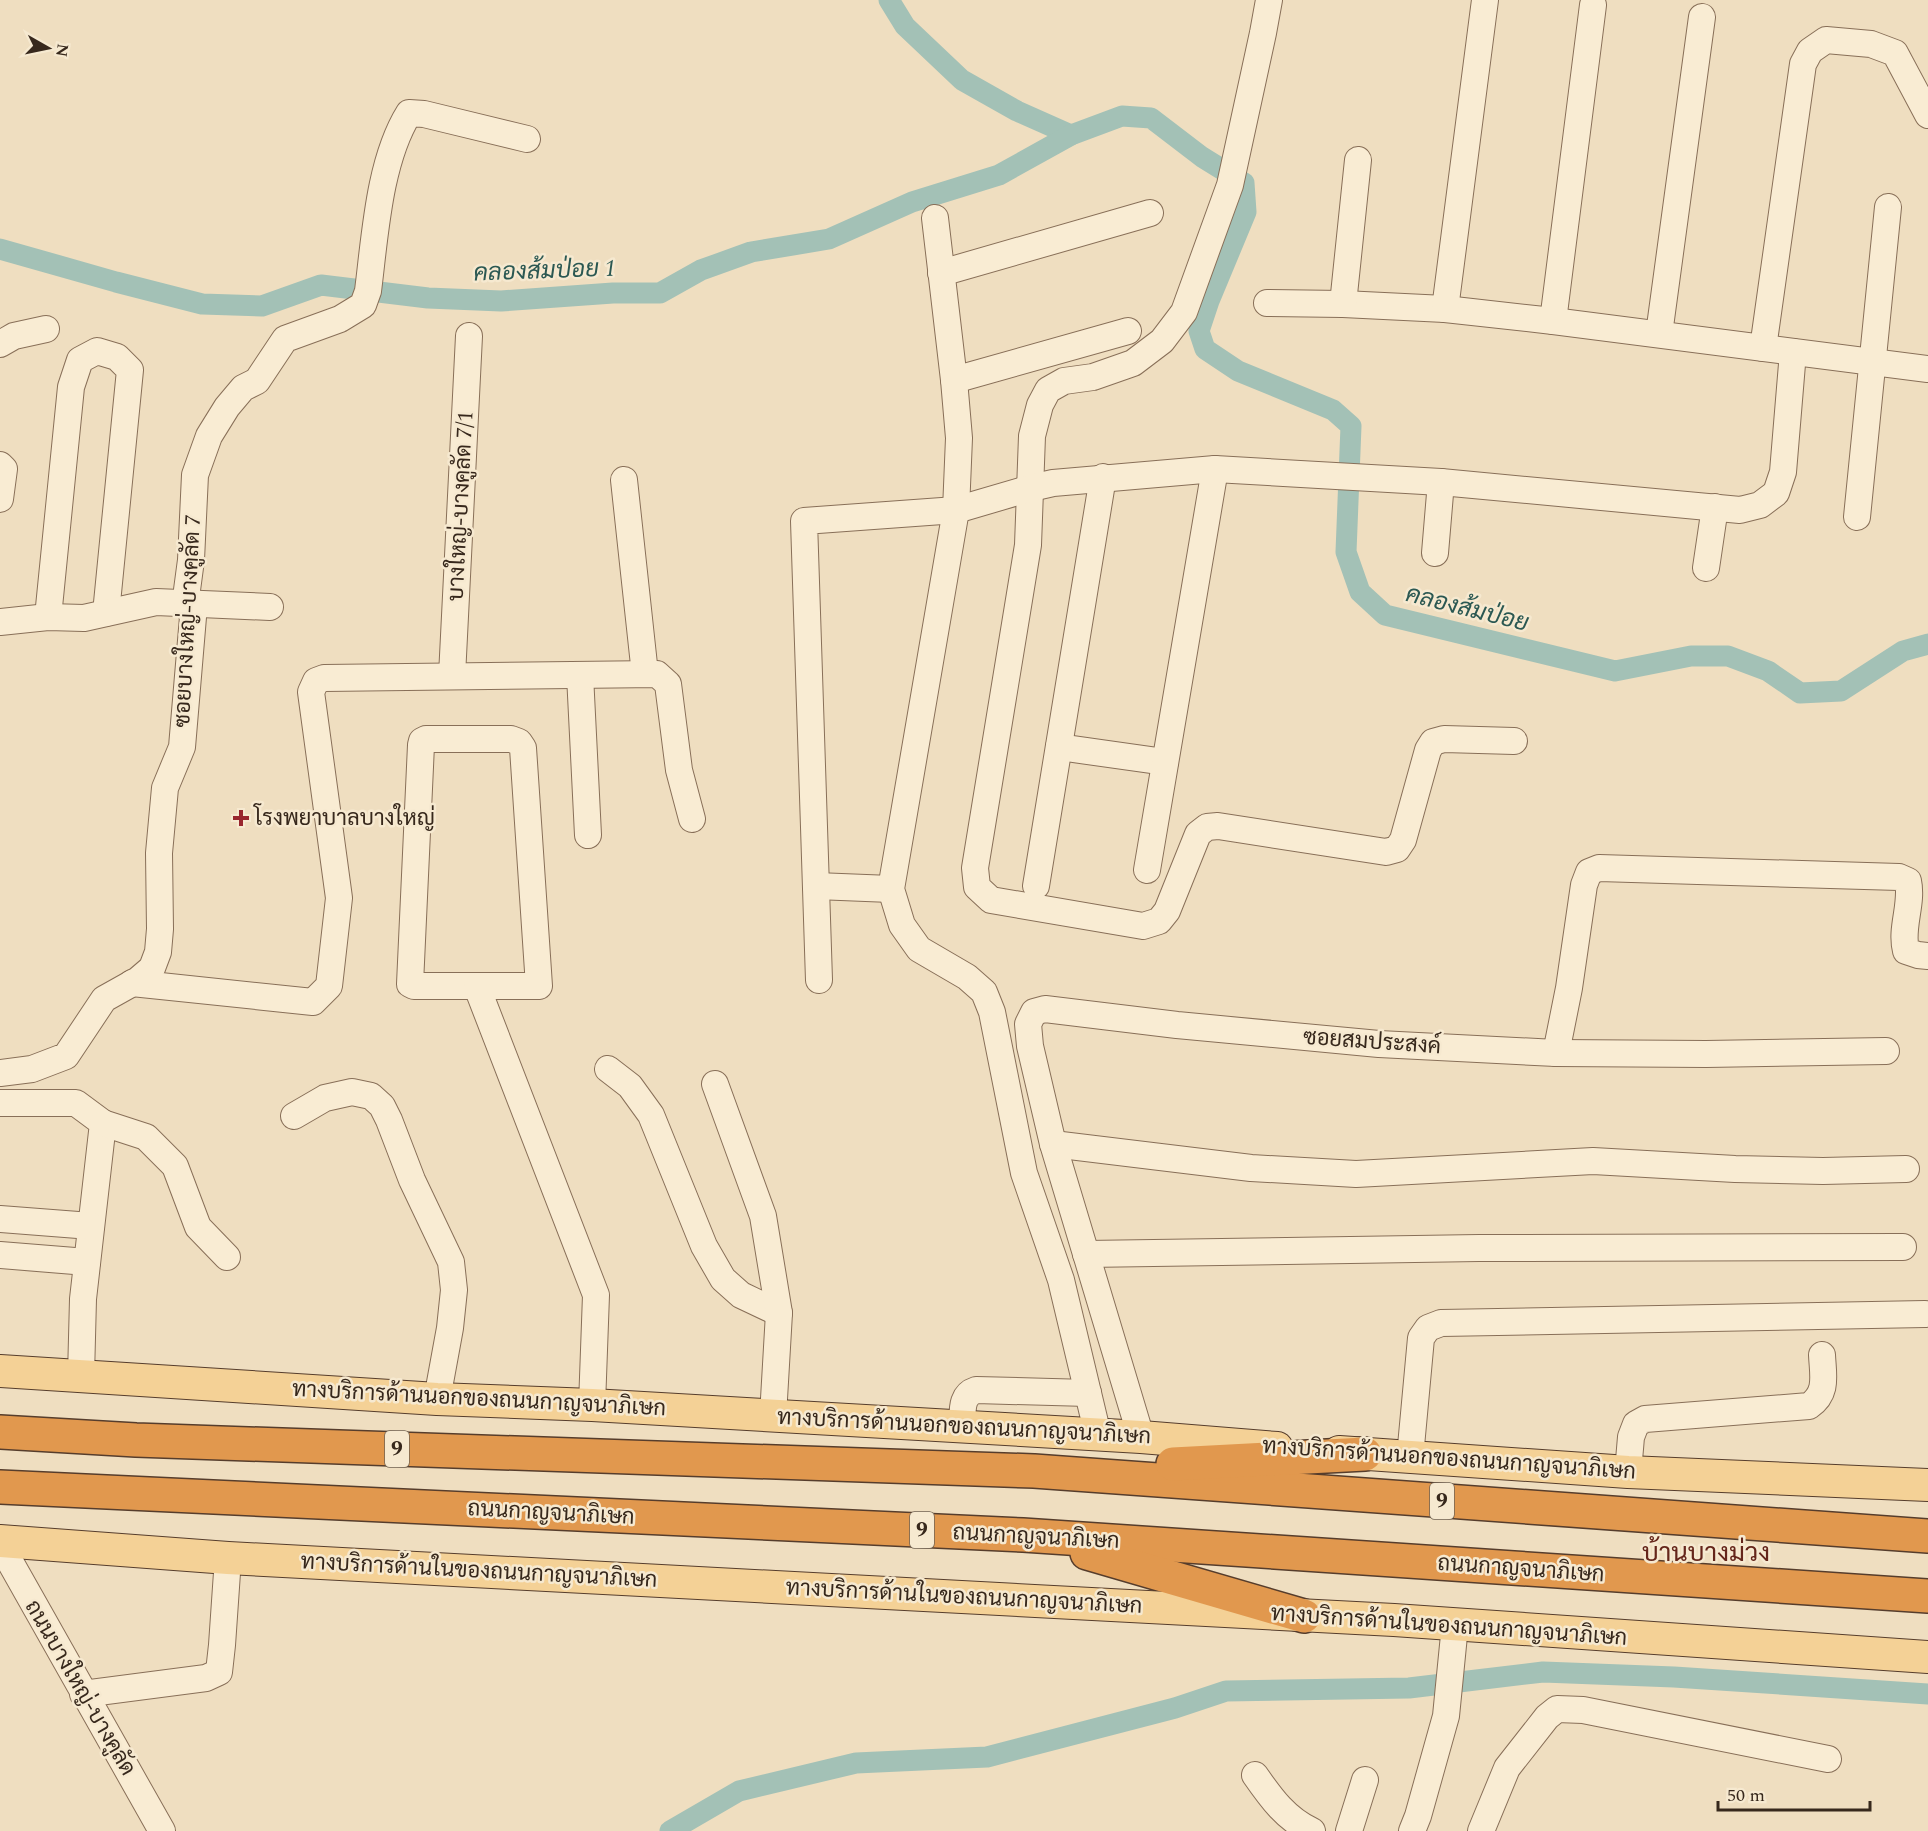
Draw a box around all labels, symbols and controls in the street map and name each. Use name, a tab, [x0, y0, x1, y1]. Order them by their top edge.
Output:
north arrow	[18, 18, 78, 78]
text: N	[49, 42, 75, 59]
water label: คลองส้มป่อย 1	[473, 251, 617, 291]
street label: บางใหญ่-บางคูลัด 7/1	[440, 410, 482, 602]
street label: ซอยบางใหญ่-บางคูลัด 7	[166, 514, 210, 728]
water label: คลองส้มป่อย	[1402, 576, 1533, 642]
place label: โรงพยาบาลบางใหญ่	[253, 802, 435, 835]
marker: โรงพยาบาลบางใหญ่	[232, 809, 250, 827]
street label: ซอยสมประสงค์	[1302, 1021, 1442, 1063]
street label: ทางบริการด้านนอกของถนนกาญจนาภิเษก	[291, 1373, 667, 1425]
street label: ทางบริการด้านนอกของถนนกาญจนาภิเษก	[776, 1401, 1152, 1453]
street label: ทางบริการด้านนอกของถนนกาญจนาภิเษก	[1261, 1429, 1637, 1489]
road number: 9	[385, 1431, 409, 1467]
road number: 9	[1430, 1483, 1454, 1519]
street label: ถนนกาญจนาภิเษก	[467, 1492, 635, 1534]
road number: 9	[910, 1512, 934, 1548]
street label: ถนนกาญจนาภิเษก	[952, 1516, 1120, 1558]
district label: บ้านบางม่วง	[1642, 1533, 1770, 1573]
street label: ทางบริการด้านในของถนนกาญจนาภิเษก	[300, 1545, 658, 1597]
street label: ถนนกาญจนาภิเษก	[1436, 1547, 1606, 1591]
street label: ทางบริการด้านในของถนนกาญจนาภิเษก	[785, 1571, 1143, 1623]
street label: ถนนบางใหญ่-บางคูลัด	[16, 1594, 144, 1782]
street label: ทางบริการด้านในของถนนกาญจนาภิเษก	[1270, 1597, 1628, 1655]
scale bar	[1718, 1774, 1870, 1812]
text: 50 m	[1727, 1782, 1765, 1809]

